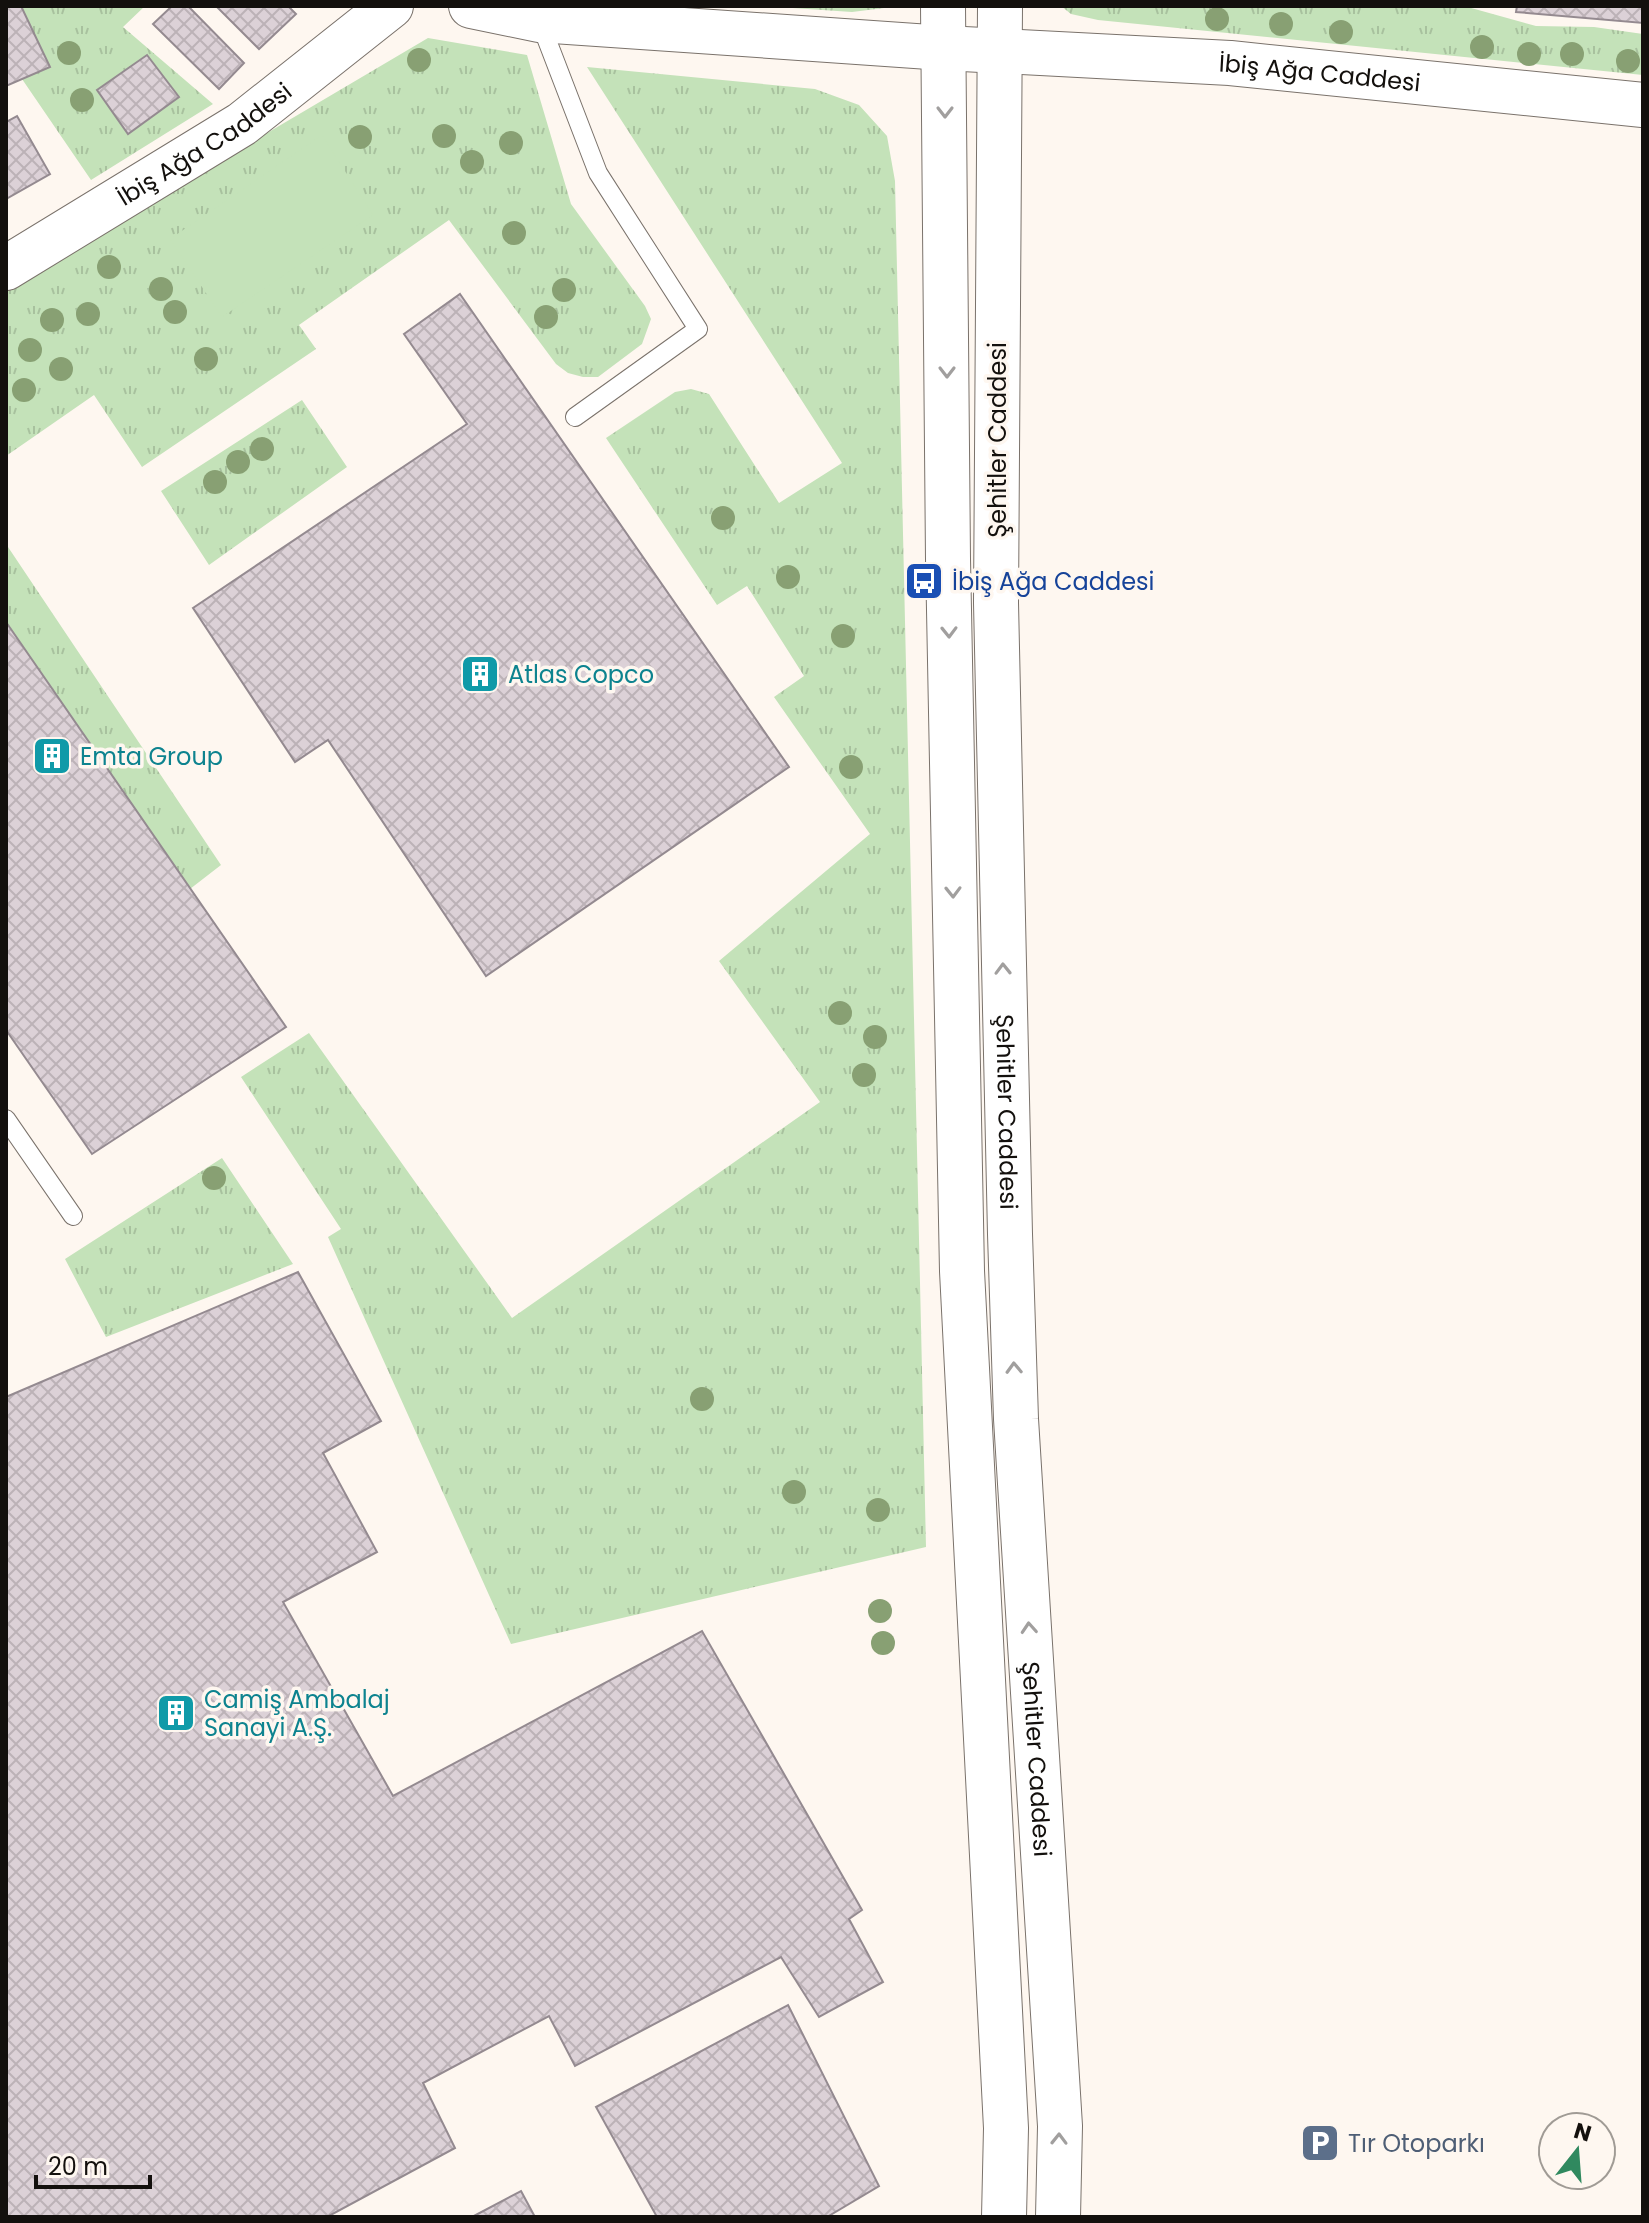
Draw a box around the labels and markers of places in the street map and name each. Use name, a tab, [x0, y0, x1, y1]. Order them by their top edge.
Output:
bus stop icon: İbiş Ağa Caddesi	[903, 560, 945, 602]
place label: İbiş Ağa Caddesi	[952, 565, 1155, 598]
building icon: Atlas Copco	[459, 653, 501, 695]
place label: Atlas Copco	[508, 658, 654, 691]
building icon: Emta Group	[31, 735, 73, 777]
place label: Emta Group	[80, 740, 223, 773]
place label: Camiş Ambalaj Sanayi A.Ş.	[204, 1683, 390, 1744]
building icon: Camiş Ambalaj Sanayi A.Ş.	[155, 1692, 197, 1734]
parking icon: Tır Otoparkı	[1299, 2122, 1341, 2164]
place label: Tır Otoparkı	[1348, 2127, 1485, 2160]

